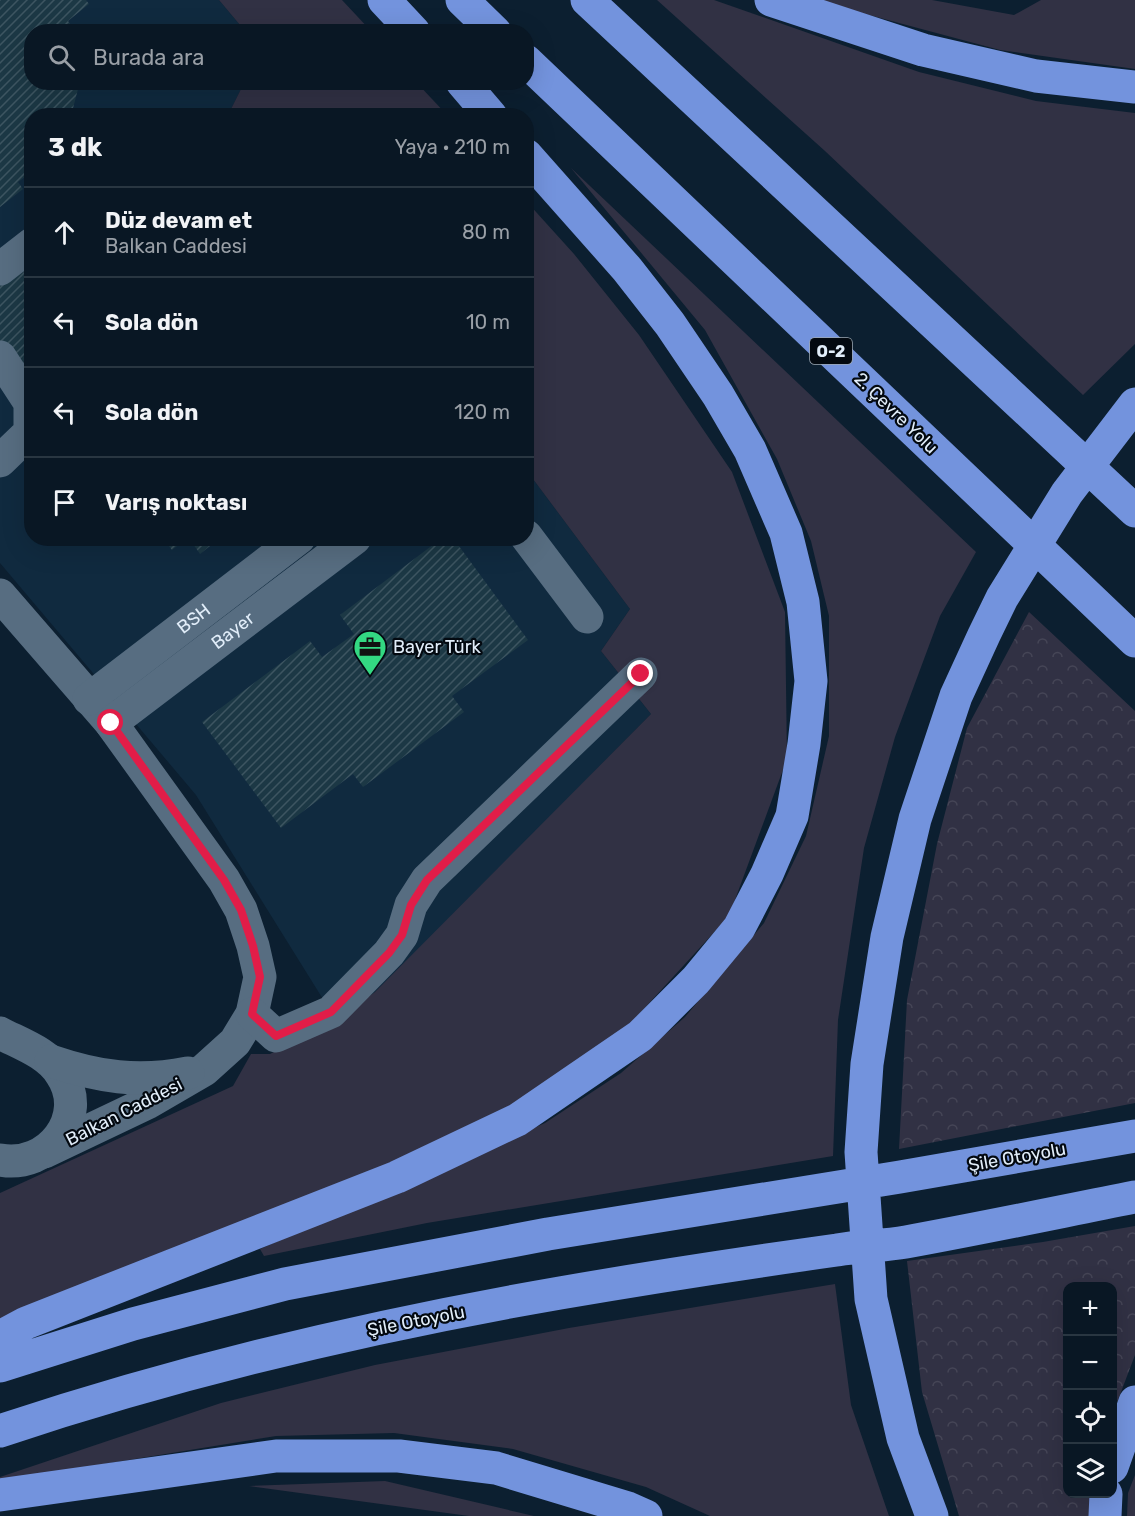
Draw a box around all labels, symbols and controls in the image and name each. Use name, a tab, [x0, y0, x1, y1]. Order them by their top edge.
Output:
search box	[24, 24, 534, 90]
icon: search	[45, 41, 78, 74]
text: Burada ara	[93, 44, 204, 71]
text: 3 dk	[48, 132, 102, 163]
text: Yaya · 210 m	[394, 135, 510, 159]
text: Düz devam et	[105, 207, 252, 234]
icon: ahead	[48, 216, 81, 249]
text: 80 m	[462, 220, 510, 244]
text: Balkan Caddesi	[105, 234, 247, 258]
icon: left	[48, 306, 81, 339]
text: Sola dön	[105, 309, 198, 336]
text: 10 m	[466, 310, 510, 334]
road number: O-2	[810, 338, 852, 364]
street label: 2. Çevre Yolu	[850, 368, 942, 458]
icon: left	[48, 396, 81, 429]
text: Sola dön	[105, 399, 198, 426]
text: 120 m	[454, 400, 510, 424]
icon: arrive	[48, 486, 81, 519]
text: Varış noktası	[105, 489, 247, 516]
street label: BSH	[173, 599, 215, 638]
street label: Bayer	[207, 607, 259, 654]
office icon: Bayer Türk	[352, 629, 388, 676]
place label: Bayer Türk	[393, 636, 482, 658]
route end	[627, 660, 653, 686]
route start	[97, 709, 123, 735]
street label: Balkan Caddesi	[62, 1073, 186, 1151]
street label: Şile Otoyolu	[966, 1138, 1068, 1176]
map controls	[1063, 1282, 1117, 1498]
button: +	[1063, 1282, 1117, 1336]
street label: Şile Otoyolu	[365, 1301, 467, 1341]
button: −	[1063, 1336, 1117, 1390]
button: locate	[1063, 1390, 1117, 1444]
button: layers	[1063, 1444, 1117, 1498]

